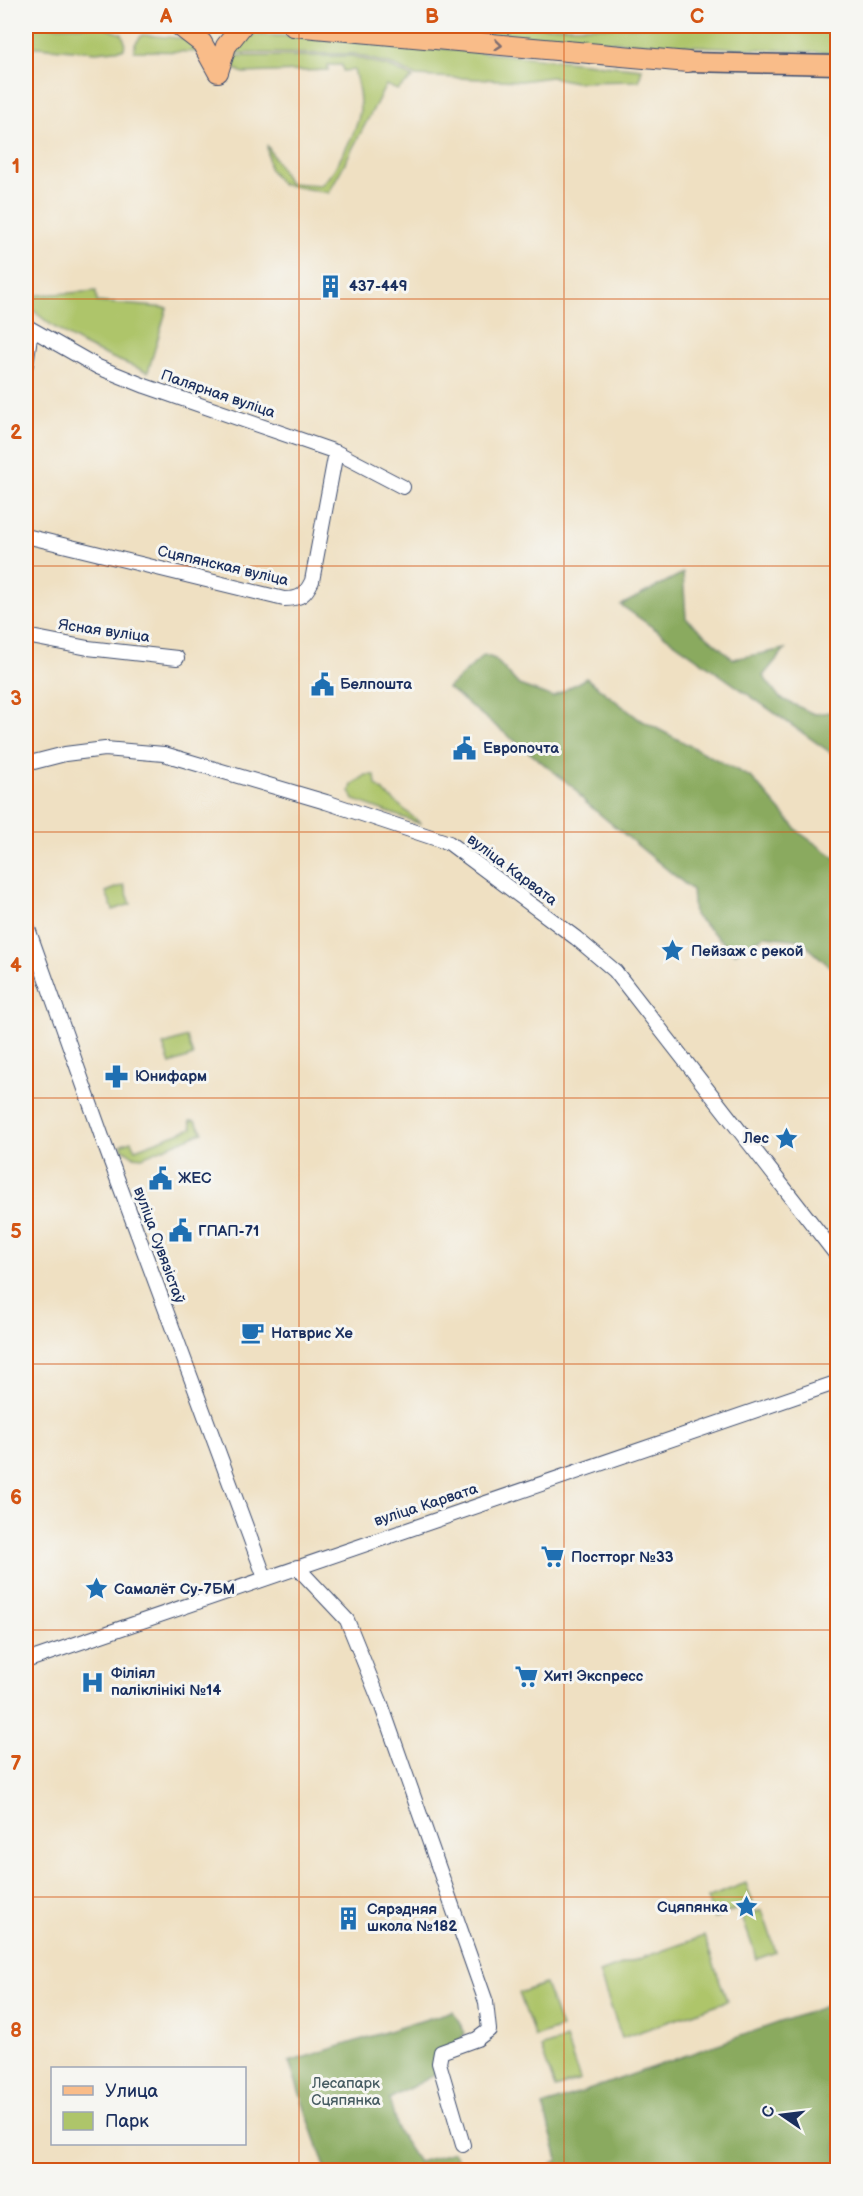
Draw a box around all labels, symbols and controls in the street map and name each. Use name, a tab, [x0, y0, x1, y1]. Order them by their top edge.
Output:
text: A	[159, 5, 173, 29]
text: B	[425, 5, 439, 29]
text: C	[690, 5, 704, 29]
one-way arrow	[493, 38, 502, 51]
text: 1	[12, 155, 20, 179]
building icon: 437-449	[318, 273, 344, 299]
place label: 437-449	[349, 277, 407, 296]
street label: Палярная вуліца	[158, 366, 278, 423]
text: 2	[10, 421, 22, 445]
street label: Сцяпянская вуліца	[156, 542, 290, 590]
street label: Ясная вуліца	[57, 615, 151, 647]
public building icon: Белпошта	[309, 671, 335, 697]
place label: Белпошта	[340, 675, 412, 694]
text: 3	[10, 687, 22, 711]
public building icon: Европочта	[452, 735, 478, 761]
place label: Европочта	[483, 739, 559, 758]
street label: вуліца Карвата	[463, 830, 561, 910]
place icon: Пейзаж с рекой	[660, 938, 686, 964]
place label: Пейзаж с рекой	[691, 942, 803, 961]
text: 4	[10, 954, 22, 978]
pharmacy icon: Юнифарм	[104, 1063, 130, 1089]
place label: Юнифарм	[135, 1067, 207, 1086]
place icon: Лес	[774, 1125, 800, 1151]
place label: Лес	[742, 1129, 769, 1148]
public building icon: ЖЕС	[147, 1165, 173, 1191]
place label: ЖЕС	[178, 1169, 212, 1188]
street label: вуліца Сувязістаў	[129, 1184, 189, 1306]
public building icon: ГПАП-71	[167, 1218, 193, 1244]
text: 5	[10, 1220, 22, 1244]
place label: ГПАП-71	[198, 1222, 259, 1241]
cafe icon: Натврис Хе	[240, 1320, 266, 1346]
place label: Натврис Хе	[271, 1324, 353, 1343]
street label: вуліца Карвата	[372, 1479, 480, 1531]
text: 6	[10, 1486, 22, 1510]
supermarket icon: Постторг №33	[540, 1544, 566, 1570]
place label: Постторг №33	[571, 1548, 674, 1567]
place icon: Самалёт Су-7БМ	[83, 1576, 109, 1602]
place label: Самалёт Су-7БМ	[114, 1580, 235, 1599]
supermarket icon: Хит! Экспресс	[513, 1663, 539, 1689]
place label: Філіял паліклінікі №14	[111, 1664, 221, 1700]
place label: Хит! Экспресс	[543, 1667, 644, 1686]
hospital icon: Філіял паліклінікі №14	[80, 1669, 106, 1695]
text: 7	[10, 1752, 22, 1776]
place icon: Сцяпянка	[733, 1894, 759, 1920]
place label: Сцяпянка	[657, 1898, 728, 1917]
place label: Сярэдняя школа №182	[367, 1900, 457, 1936]
building icon: Сярэдняя школа №182	[336, 1905, 362, 1931]
text: 8	[10, 2019, 22, 2043]
legend	[51, 2067, 246, 2145]
park label: Лесапарк Сцяпянка	[311, 2074, 381, 2110]
text: Улица	[105, 2081, 159, 2102]
north arrow	[752, 2085, 812, 2145]
text: С	[758, 2104, 779, 2119]
text: Парк	[105, 2111, 149, 2132]

